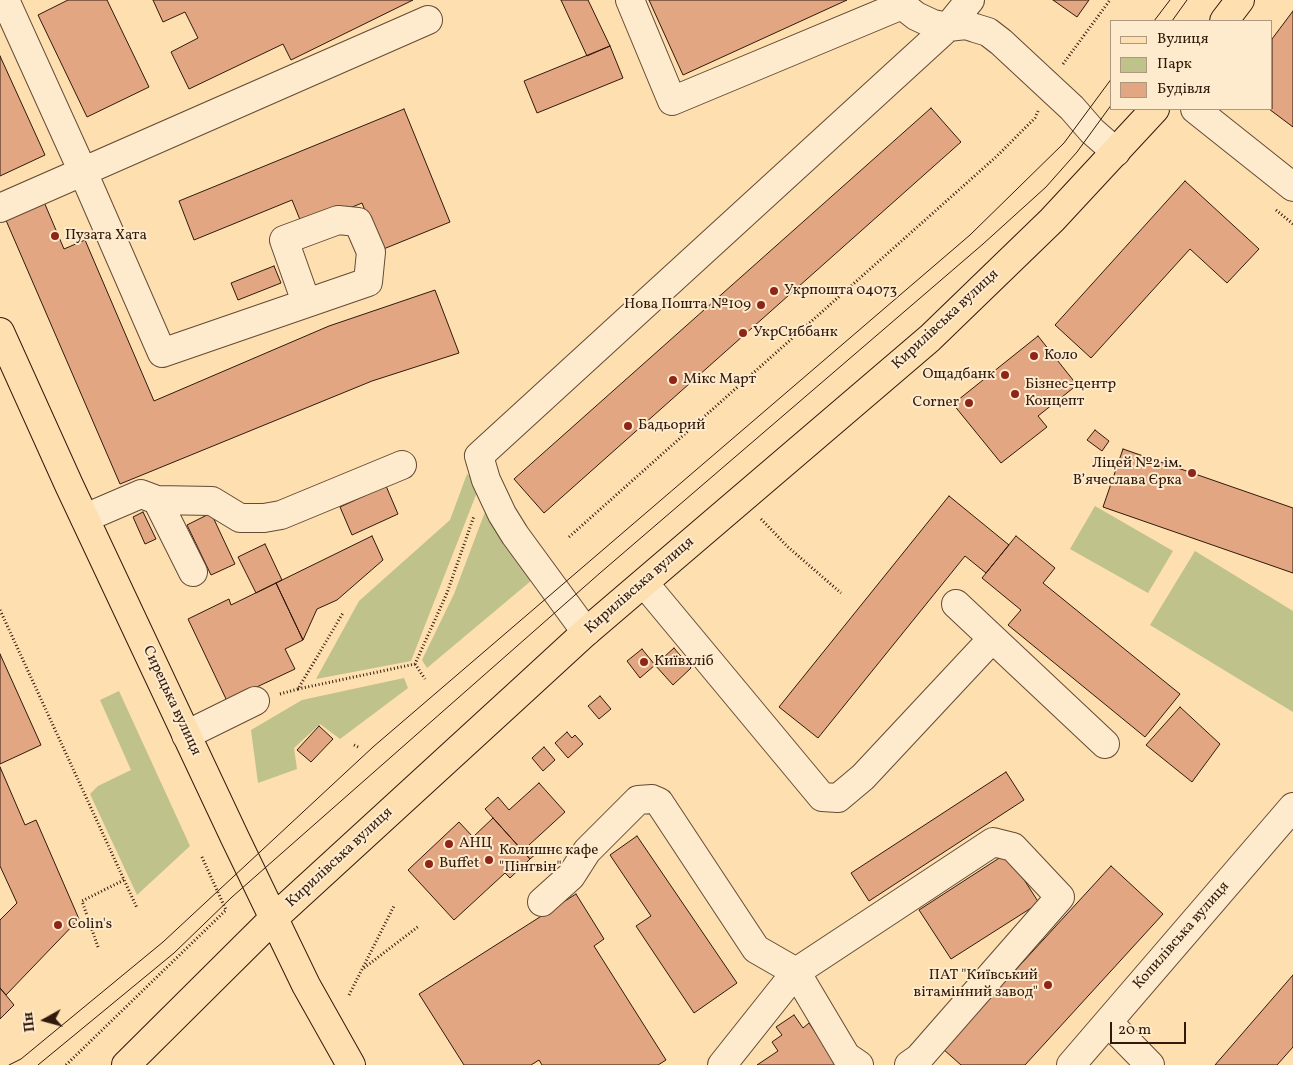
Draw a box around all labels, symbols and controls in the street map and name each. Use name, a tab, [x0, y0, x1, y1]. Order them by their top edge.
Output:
legend	[1110, 20, 1273, 110]
text: Вулиця	[1157, 29, 1208, 50]
text: Парк	[1157, 54, 1192, 75]
text: Будівля	[1157, 79, 1211, 100]
place label: Пузата Хата	[65, 227, 147, 245]
marker: Пузата Хата	[49, 230, 61, 242]
street label: Кирилівська вулиця	[889, 266, 1003, 374]
place label: Укрпошта 04073	[784, 282, 897, 300]
marker: Укрпошта 04073	[768, 285, 780, 297]
place label: Нова Пошта №109	[624, 296, 751, 314]
marker: Нова Пошта №109	[755, 299, 767, 311]
place label: УкрСиббанк	[753, 324, 838, 342]
marker: УкрСиббанк	[737, 327, 749, 339]
place label: Коло	[1044, 347, 1078, 365]
marker: Коло	[1028, 350, 1040, 362]
place label: Ощадбанк	[923, 366, 995, 384]
marker: Ощадбанк	[999, 369, 1011, 381]
place label: Мікс Март	[683, 371, 756, 389]
marker: Мікс Март	[667, 374, 679, 386]
place label: Бізнес-центр Концепт	[1025, 376, 1116, 411]
marker: Бізнес-центр Концепт	[1009, 388, 1021, 400]
place label: Corner	[913, 394, 959, 412]
marker: Corner	[963, 397, 975, 409]
place label: Бадьорий	[638, 417, 705, 435]
marker: Бадьорий	[622, 420, 634, 432]
place label: Ліцей №2 ім. В’ячеслава Єрка	[1073, 455, 1182, 490]
marker: Ліцей №2 ім. В’ячеслава Єрка	[1186, 467, 1198, 479]
street label: Кирилівська вулиця	[582, 534, 698, 638]
street label: Сирецька вулиця	[138, 643, 204, 759]
place label: Київхліб	[654, 653, 714, 671]
marker: Київхліб	[638, 656, 650, 668]
street label: Кирилівська вулиця	[283, 804, 397, 912]
place label: АНЦ	[459, 835, 493, 853]
marker: АНЦ	[443, 838, 455, 850]
place label: Колишнє кафе "Пінгвін"	[499, 842, 598, 877]
marker: Колишнє кафе "Пінгвін"	[483, 854, 495, 866]
place label: Buffet	[439, 855, 479, 873]
marker: Buffet	[423, 858, 435, 870]
street label: Копилівська вулиця	[1130, 878, 1234, 994]
place label: Colin's	[68, 916, 112, 934]
marker: Colin's	[52, 919, 64, 931]
place label: ПАТ "Київський вітамінний завод"	[914, 967, 1038, 1002]
marker: ПАТ "Київський вітамінний завод"	[1042, 979, 1054, 991]
north arrow	[20, 995, 70, 1045]
text: Пн	[19, 1011, 40, 1033]
scale bar	[1113, 1012, 1189, 1044]
text: 20 m	[1118, 1020, 1151, 1041]

